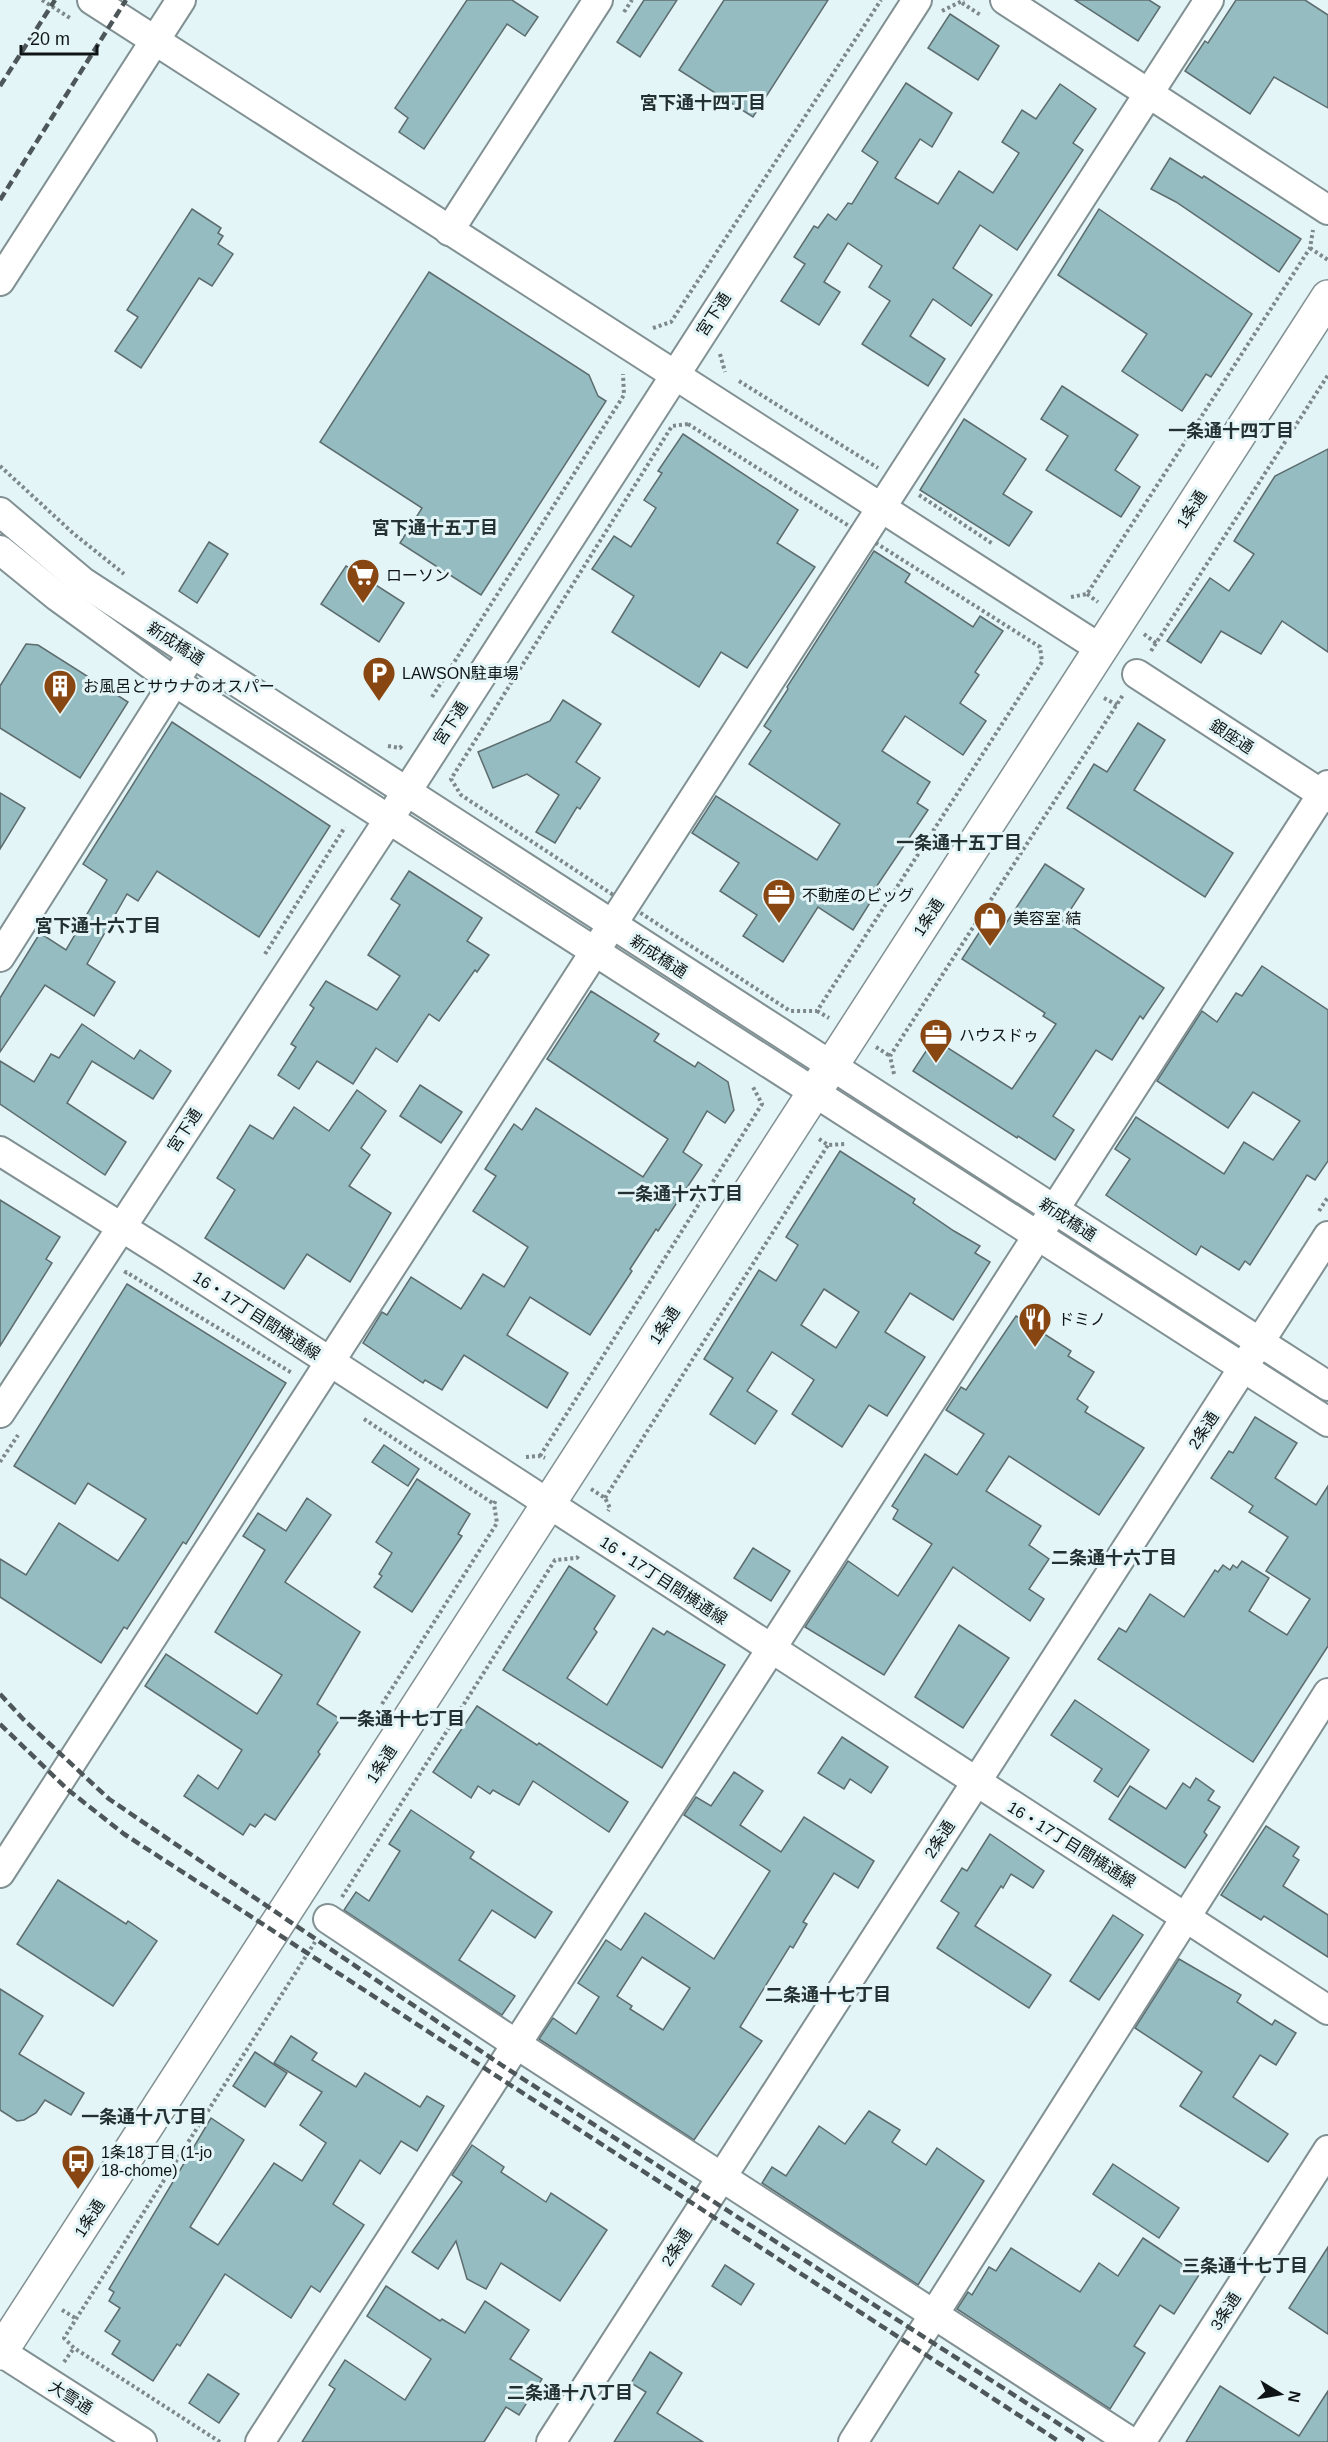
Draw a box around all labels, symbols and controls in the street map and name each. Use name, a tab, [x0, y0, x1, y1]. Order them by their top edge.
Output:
scale bar	[21, 18, 98, 56]
text: 20 m	[30, 29, 70, 49]
district label: 宮下通十四丁目	[640, 93, 766, 113]
street label: 宮下通	[693, 290, 734, 339]
district label: 一条通十四丁目	[1168, 421, 1294, 441]
street label: 1条通	[1173, 487, 1210, 531]
district label: 宮下通十五丁目	[372, 518, 498, 538]
supermarket icon: ローソン	[345, 557, 381, 604]
place label: ローソン	[386, 567, 450, 584]
street label: 新成橋通	[144, 619, 207, 668]
parking icon: LAWSON駐車場	[361, 655, 397, 702]
place label: LAWSON駐車場	[402, 665, 519, 682]
building icon: お風呂とサウナのオスパー	[42, 668, 78, 715]
place label: お風呂とサウナのオスパー	[83, 678, 275, 695]
street label: 宮下通	[430, 699, 471, 748]
street label: 銀座通	[1207, 716, 1256, 757]
district label: 一条通十五丁目	[896, 833, 1022, 853]
office icon: 不動産のビッグ	[761, 877, 797, 924]
place label: 不動産のビッグ	[802, 887, 914, 904]
street label: 1条通	[910, 895, 947, 939]
shop icon: 美容室 結	[972, 900, 1008, 947]
place label: 美容室 結	[1013, 910, 1081, 927]
district label: 宮下通十六丁目	[35, 916, 161, 936]
street label: 新成橋通	[627, 932, 690, 981]
office icon: ハウスドゥ	[918, 1017, 954, 1064]
place label: ハウスドゥ	[959, 1027, 1039, 1044]
street label: 宮下通	[164, 1106, 205, 1155]
district label: 一条通十六丁目	[617, 1184, 743, 1204]
street label: 新成橋通	[1036, 1195, 1099, 1244]
street label: 16・17丁目間横通線	[190, 1268, 323, 1363]
restaurant icon: ドミノ	[1017, 1301, 1053, 1348]
street label: 1条通	[646, 1303, 683, 1347]
place label: ドミノ	[1058, 1311, 1106, 1328]
street label: 2条通	[1185, 1408, 1222, 1452]
street label: 16・17丁目間横通線	[597, 1533, 730, 1628]
district label: 二条通十六丁目	[1051, 1548, 1177, 1568]
district label: 一条通十七丁目	[339, 1709, 465, 1729]
street label: 1条通	[363, 1742, 400, 1786]
street label: 16・17丁目間横通線	[1005, 1798, 1139, 1891]
street label: 2条通	[921, 1817, 958, 1861]
district label: 二条通十七丁目	[765, 1985, 891, 2005]
district label: 一条通十八丁目	[81, 2107, 207, 2127]
bus stop icon: 1条18丁目 (1-jo 18-chome)	[60, 2143, 96, 2190]
place label: 1条18丁目 (1-jo 18-chome)	[101, 2144, 212, 2179]
street label: 1条通	[71, 2196, 108, 2240]
street label: 2条通	[658, 2225, 695, 2269]
district label: 三条通十七丁目	[1182, 2256, 1308, 2276]
street label: 3条通	[1207, 2289, 1244, 2333]
north arrow	[1250, 2364, 1310, 2424]
street label: 大雪通	[46, 2377, 96, 2417]
district label: 二条通十八丁目	[507, 2383, 633, 2403]
text: N	[1285, 2389, 1304, 2404]

